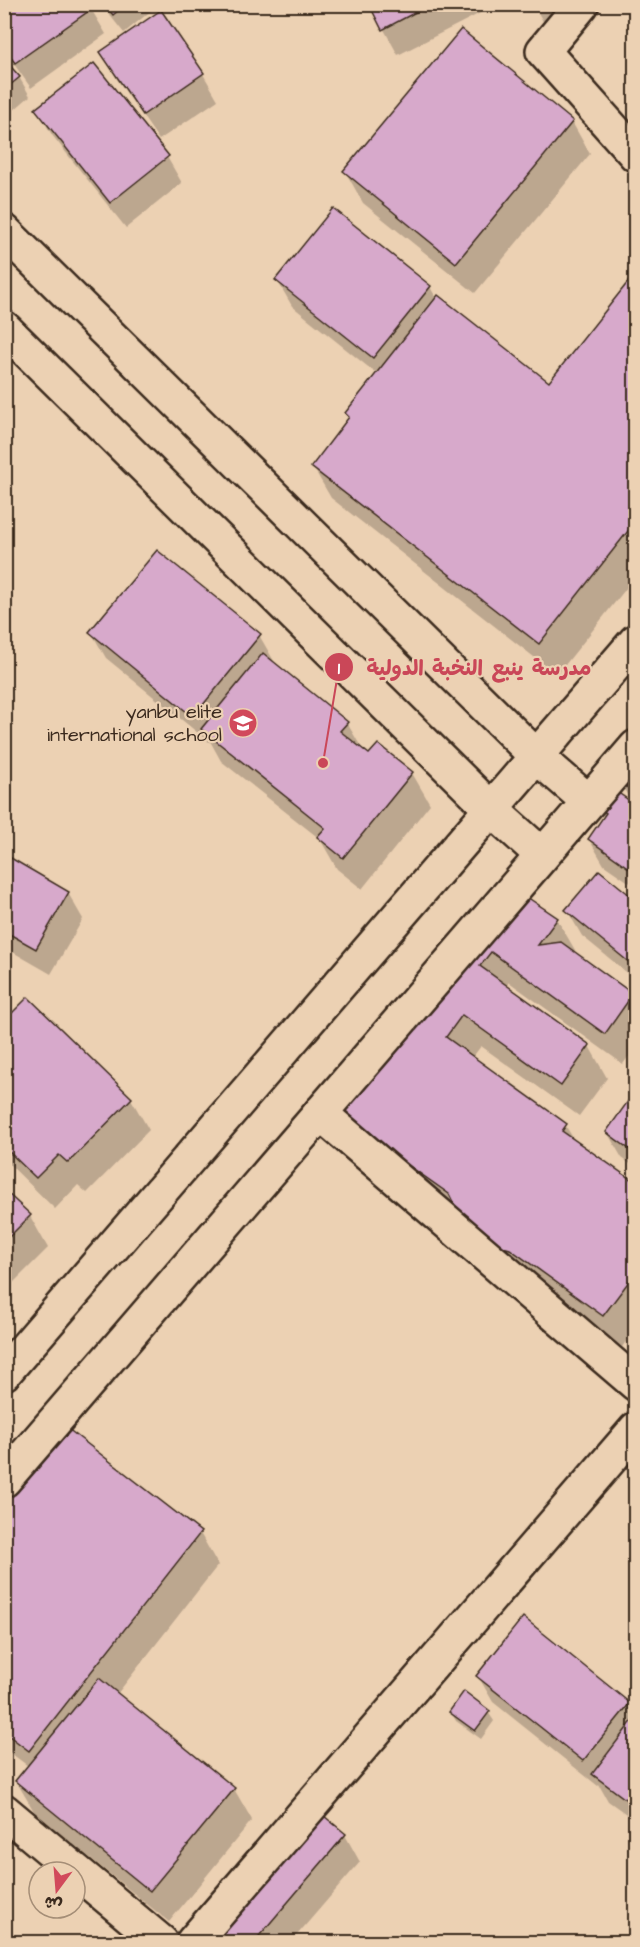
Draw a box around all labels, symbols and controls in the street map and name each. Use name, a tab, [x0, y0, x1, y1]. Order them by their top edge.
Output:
callout: مدرسة ينبع النخبة الدولية	[324, 648, 603, 687]
text: مدرسة ينبع النخبة الدولية	[367, 654, 591, 683]
text: 1	[338, 656, 341, 681]
place label: yanbu elite international school	[47, 698, 222, 749]
school or university icon: yanbu elite international school	[227, 707, 259, 739]
north arrow	[27, 1860, 87, 1920]
text: ش	[42, 1890, 65, 1916]

